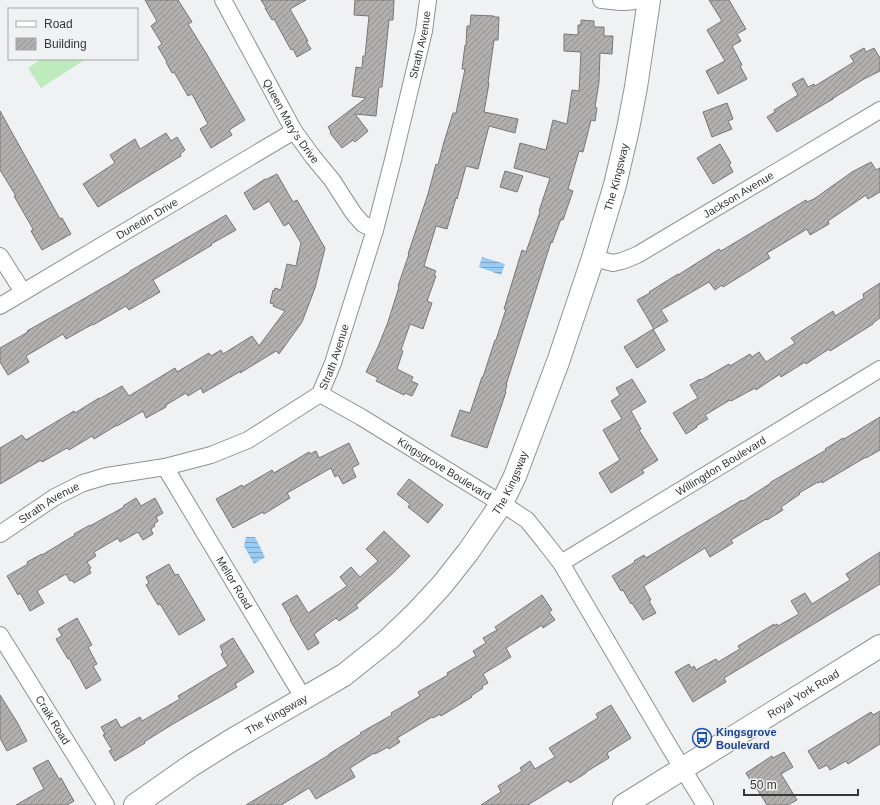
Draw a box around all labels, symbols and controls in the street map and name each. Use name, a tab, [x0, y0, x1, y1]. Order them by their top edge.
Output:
legend	[8, 8, 138, 60]
street label: Strath Avenue	[407, 10, 433, 80]
text: Road	[44, 17, 73, 31]
text: Building	[44, 37, 87, 51]
street label: Queen Mary's Drive	[261, 77, 322, 166]
street label: The Kingsway	[602, 142, 631, 212]
street label: Jackson Avenue	[701, 169, 776, 220]
street label: Dunedin Drive	[114, 196, 180, 242]
street label: Strath Avenue	[317, 322, 351, 391]
street label: Willingdon Boulevard	[673, 434, 768, 498]
street label: Kingsgrove Boulevard	[395, 435, 493, 502]
street label: The Kingsway	[490, 449, 530, 517]
street label: Strath Avenue	[16, 480, 81, 526]
street label: Mellor Road	[214, 554, 255, 611]
street label: Royal York Road	[765, 667, 841, 720]
street label: The Kingsway	[243, 692, 310, 737]
street label: Craik Road	[33, 693, 73, 746]
place label: Kingsgrove Boulevard	[716, 726, 777, 751]
bus stop icon: Kingsgrove Boulevard	[691, 727, 713, 749]
scale bar	[744, 771, 858, 797]
text: 50 m	[750, 778, 777, 792]

